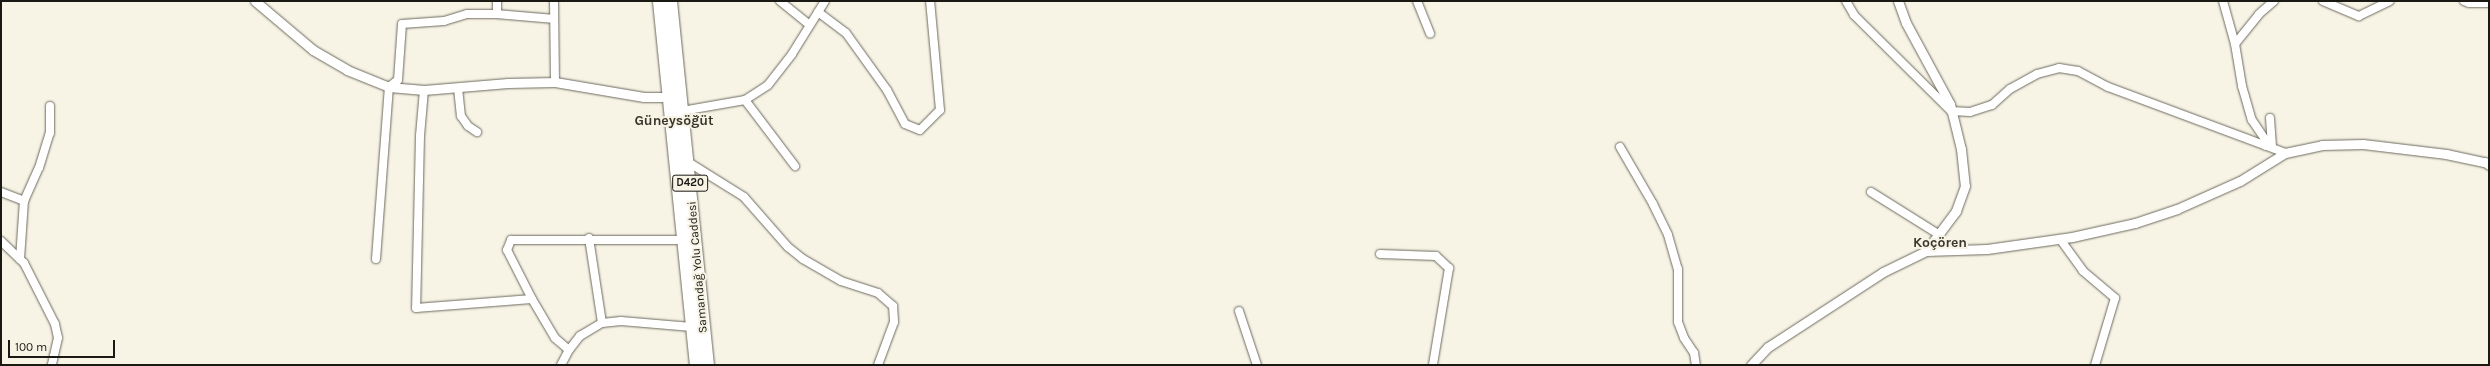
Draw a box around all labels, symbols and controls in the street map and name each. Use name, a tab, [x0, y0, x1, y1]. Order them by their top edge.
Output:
district label: Güneysöğüt	[634, 113, 714, 129]
road number: D420	[672, 174, 708, 192]
street label: Samandağ Yolu Caddesi	[685, 200, 711, 334]
district label: Koçören	[1913, 235, 1967, 251]
scale bar	[10, 332, 117, 358]
text: 100 m	[15, 340, 47, 354]

